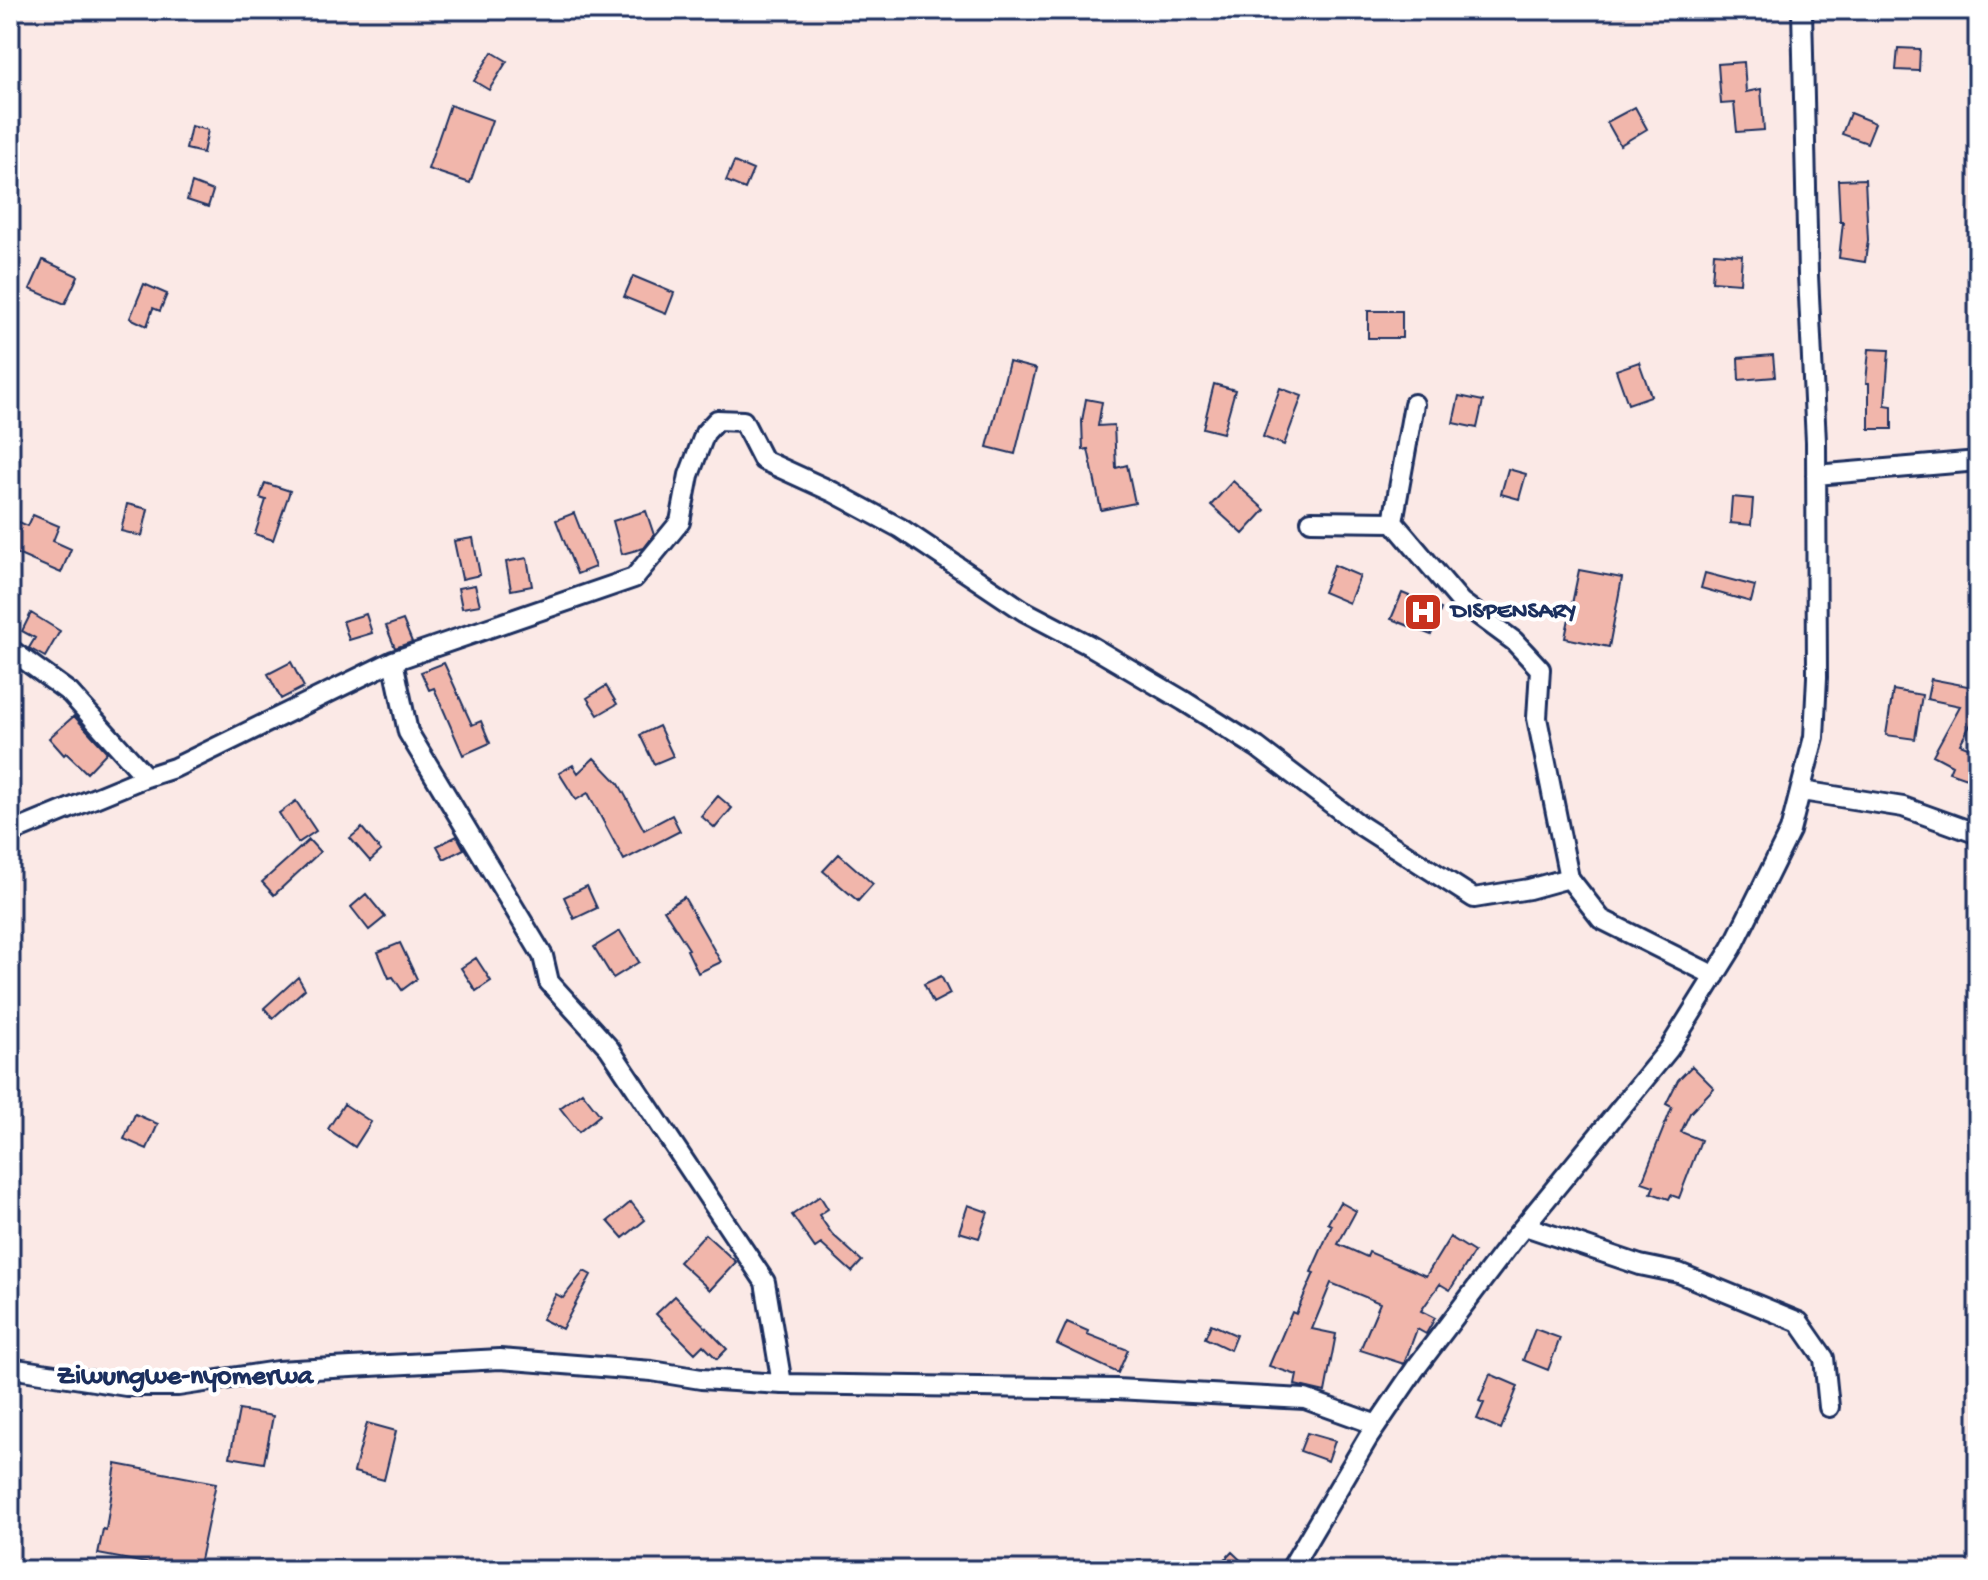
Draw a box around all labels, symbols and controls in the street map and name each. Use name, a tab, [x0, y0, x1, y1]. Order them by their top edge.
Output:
hospital icon: DISPENSARY	[1402, 591, 1444, 633]
place label: DISPENSARY	[1449, 598, 1576, 627]
district label: Ziwungwe-nyomerwa	[57, 1361, 315, 1394]

